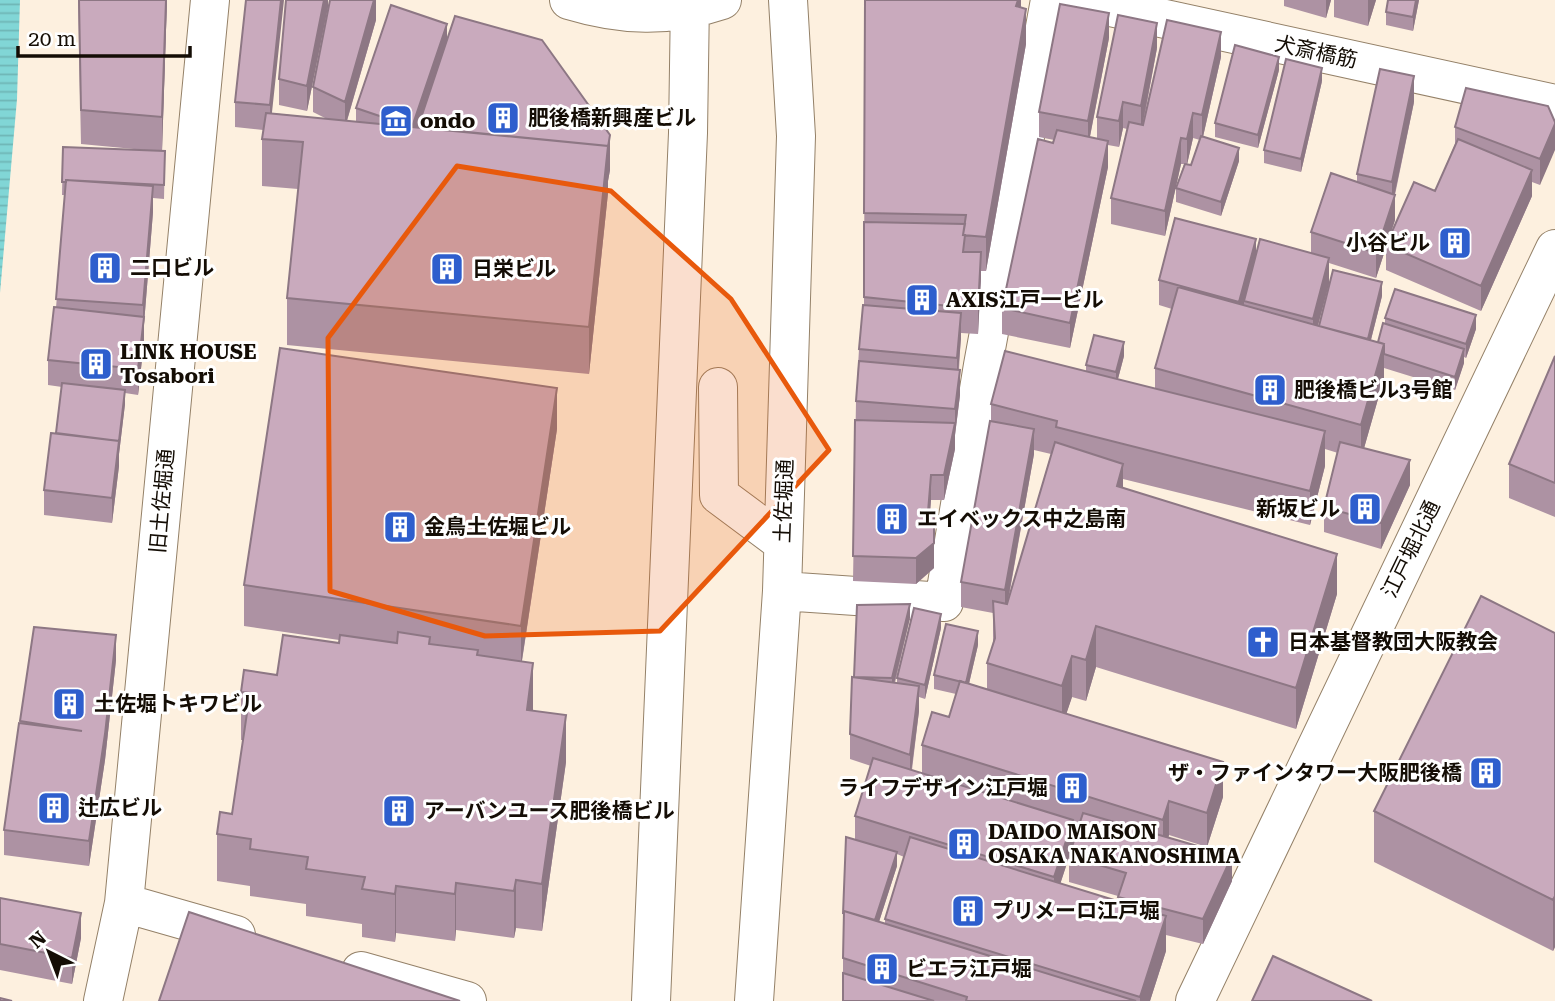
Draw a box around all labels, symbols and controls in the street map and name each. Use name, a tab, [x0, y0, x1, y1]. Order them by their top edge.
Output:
scale bar	[18, 14, 189, 58]
text: 20 m	[28, 27, 76, 51]
street label: 犬斎橋筋	[1272, 32, 1360, 72]
building icon: 肥後橋新興産ビル	[484, 99, 522, 137]
museum icon: ondo	[377, 102, 415, 140]
place label: 肥後橋新興産ビル	[528, 106, 696, 130]
place label: ondo	[420, 109, 475, 133]
building icon: 小谷ビル	[1436, 224, 1474, 262]
place label: 小谷ビル	[1346, 231, 1430, 255]
building icon: 二口ビル	[86, 249, 124, 287]
building icon: 日栄ビル	[428, 250, 466, 288]
place label: 二口ビル	[130, 256, 214, 280]
place label: 日栄ビル	[472, 257, 556, 281]
building icon: AXIS江戸一ビル	[903, 281, 941, 319]
place label: AXIS江戸一ビル	[946, 288, 1104, 312]
place label: LINK HOUSE Tosabori	[120, 340, 257, 388]
building icon: LINK HOUSE Tosabori	[77, 345, 115, 383]
building icon: 肥後橋ビル3号館	[1251, 371, 1289, 409]
place label: 肥後橋ビル3号館	[1294, 378, 1453, 402]
street label: 旧土佐堀通	[145, 448, 179, 554]
street label: 土佐堀通	[771, 459, 797, 543]
building icon: 新坂ビル	[1346, 490, 1384, 528]
place label: 新坂ビル	[1256, 497, 1340, 521]
street label: 江戸堀北通	[1377, 497, 1445, 601]
building icon: エイベックス中之島南	[873, 500, 911, 538]
place label: エイベックス中之島南	[917, 507, 1126, 531]
building icon: 金鳥土佐堀ビル	[381, 508, 419, 546]
place label: 金鳥土佐堀ビル	[424, 515, 571, 539]
church icon: 日本基督教団大阪教会	[1244, 623, 1282, 661]
place label: 日本基督教団大阪教会	[1288, 630, 1498, 654]
building icon: 土佐堀トキワビル	[50, 685, 88, 723]
place label: 土佐堀トキワビル	[94, 692, 262, 716]
building icon: ザ・ファインタワー大阪肥後橋	[1467, 754, 1505, 792]
place label: ザ・ファインタワー大阪肥後橋	[1168, 761, 1462, 785]
building icon: ライフデザイン江戸堀	[1053, 769, 1091, 807]
place label: ライフデザイン江戸堀	[838, 776, 1048, 800]
building icon: 辻広ビル	[35, 789, 73, 827]
building icon: アーバンユース肥後橋ビル	[380, 792, 418, 830]
place label: 辻広ビル	[78, 796, 162, 820]
place label: アーバンユース肥後橋ビル	[424, 799, 675, 823]
place label: DAIDO MAISON OSAKA NAKANOSHIMA	[988, 820, 1241, 868]
building icon: DAIDO MAISON OSAKA NAKANOSHIMA	[945, 825, 983, 863]
building icon: プリメーロ江戸堀	[949, 892, 987, 930]
place label: プリメーロ江戸堀	[992, 899, 1160, 923]
north arrow	[14, 917, 84, 987]
text: N	[25, 926, 51, 953]
building icon: ビエラ江戸堀	[863, 950, 901, 988]
place label: ビエラ江戸堀	[906, 957, 1032, 981]

